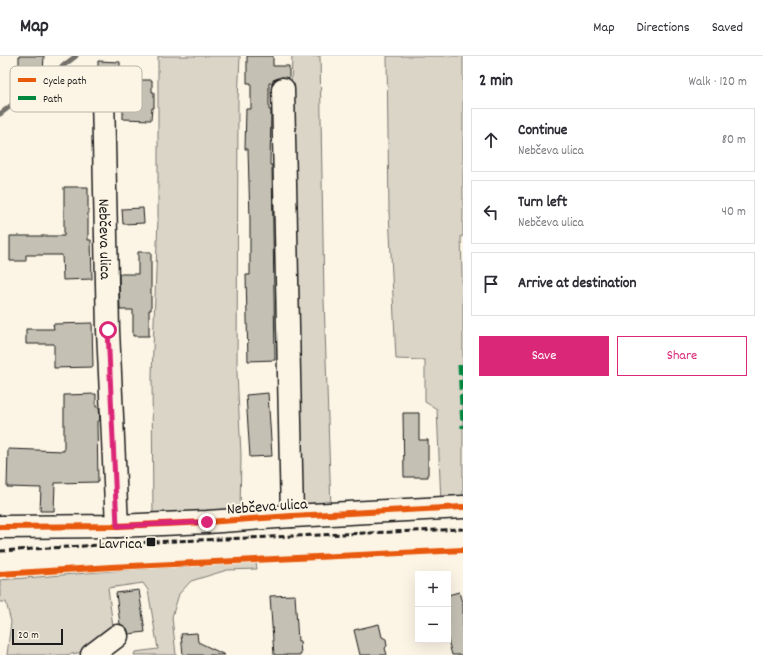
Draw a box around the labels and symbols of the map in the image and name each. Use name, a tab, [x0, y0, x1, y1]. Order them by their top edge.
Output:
legend	[10, 66, 142, 112]
text: Cycle path	[43, 74, 87, 90]
text: Path	[43, 92, 62, 108]
street label: Nebčeva ulica	[91, 198, 116, 280]
route start	[99, 321, 117, 339]
street label: Nebčeva ulica	[226, 493, 309, 522]
route end	[198, 513, 216, 531]
place label: Lavrica	[98, 533, 142, 556]
marker: Lavrica	[145, 536, 157, 548]
scale bar	[12, 627, 63, 646]

